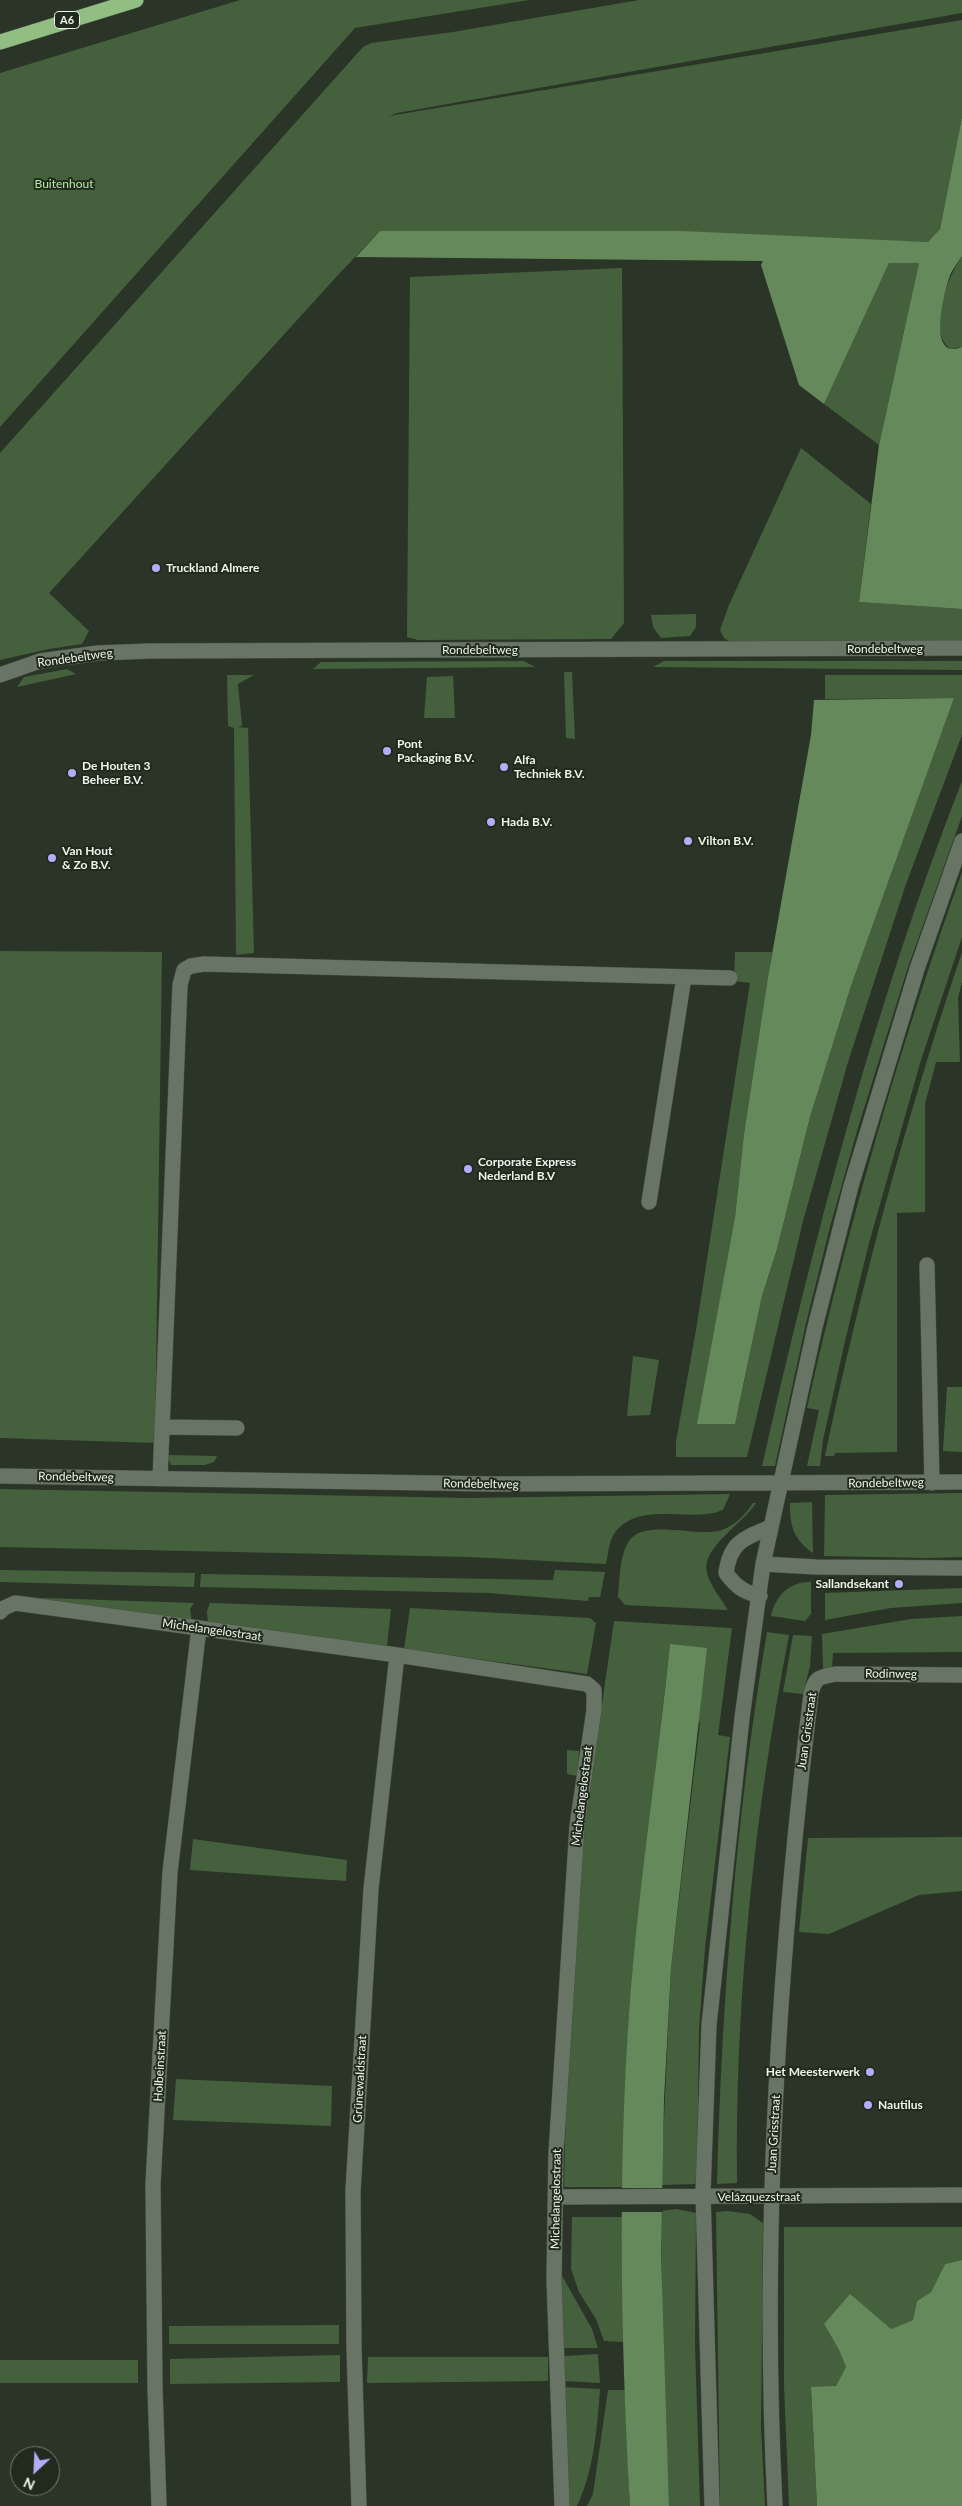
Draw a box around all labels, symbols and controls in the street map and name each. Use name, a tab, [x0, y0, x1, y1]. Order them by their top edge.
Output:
road number: A6	[54, 12, 80, 28]
park label: Buitenhout	[35, 177, 93, 191]
place label: Truckland Almere	[166, 561, 259, 575]
marker: Truckland Almere	[150, 562, 162, 574]
street label: Rondebeltweg	[847, 642, 923, 656]
street label: Rondebeltweg	[442, 643, 518, 657]
street label: Rondebeltweg	[36, 646, 114, 670]
place label: Pont Packaging B.V.	[397, 737, 474, 765]
marker: Pont Packaging B.V.	[381, 745, 393, 757]
place label: Alfa Techniek B.V.	[514, 753, 585, 781]
place label: De Houten 3 Beheer B.V.	[82, 759, 151, 787]
marker: Alfa Techniek B.V.	[498, 761, 510, 773]
marker: De Houten 3 Beheer B.V.	[66, 767, 78, 779]
place label: Hada B.V.	[501, 815, 552, 829]
marker: Hada B.V.	[485, 816, 497, 828]
place label: Vilton B.V.	[698, 834, 754, 848]
marker: Vilton B.V.	[682, 835, 694, 847]
place label: Van Hout & Zo B.V.	[62, 844, 112, 872]
marker: Van Hout & Zo B.V.	[46, 852, 58, 864]
place label: Corporate Express Nederland B.V	[478, 1155, 576, 1183]
marker: Corporate Express Nederland B.V	[462, 1163, 474, 1175]
street label: Rondebeltweg	[38, 1469, 114, 1485]
street label: Rondebeltweg	[848, 1475, 924, 1491]
street label: Rondebeltweg	[443, 1476, 519, 1492]
place label: Sallandsekant	[815, 1577, 889, 1591]
marker: Sallandsekant	[893, 1578, 905, 1590]
street label: Michelangelostraat	[161, 1616, 263, 1644]
street label: Rodinweg	[865, 1666, 917, 1682]
street label: Juan Grisstraat	[794, 1691, 820, 1771]
street label: Michelangelostraat	[569, 1745, 595, 1847]
street label: Holbeinstraat	[151, 2030, 169, 2102]
street label: Grünewaldstraat	[351, 2035, 369, 2123]
place label: Het Meesterwerk	[766, 2065, 860, 2079]
marker: Het Meesterwerk	[864, 2066, 876, 2078]
street label: Juan Grisstraat	[765, 2094, 783, 2174]
place label: Nautilus	[878, 2098, 923, 2112]
marker: Nautilus	[862, 2099, 874, 2111]
street label: Michelangelostraat	[548, 2149, 564, 2249]
street label: Velázquezstraat	[718, 2190, 800, 2204]
north arrow	[10, 2446, 60, 2496]
text: N	[20, 2474, 37, 2494]

